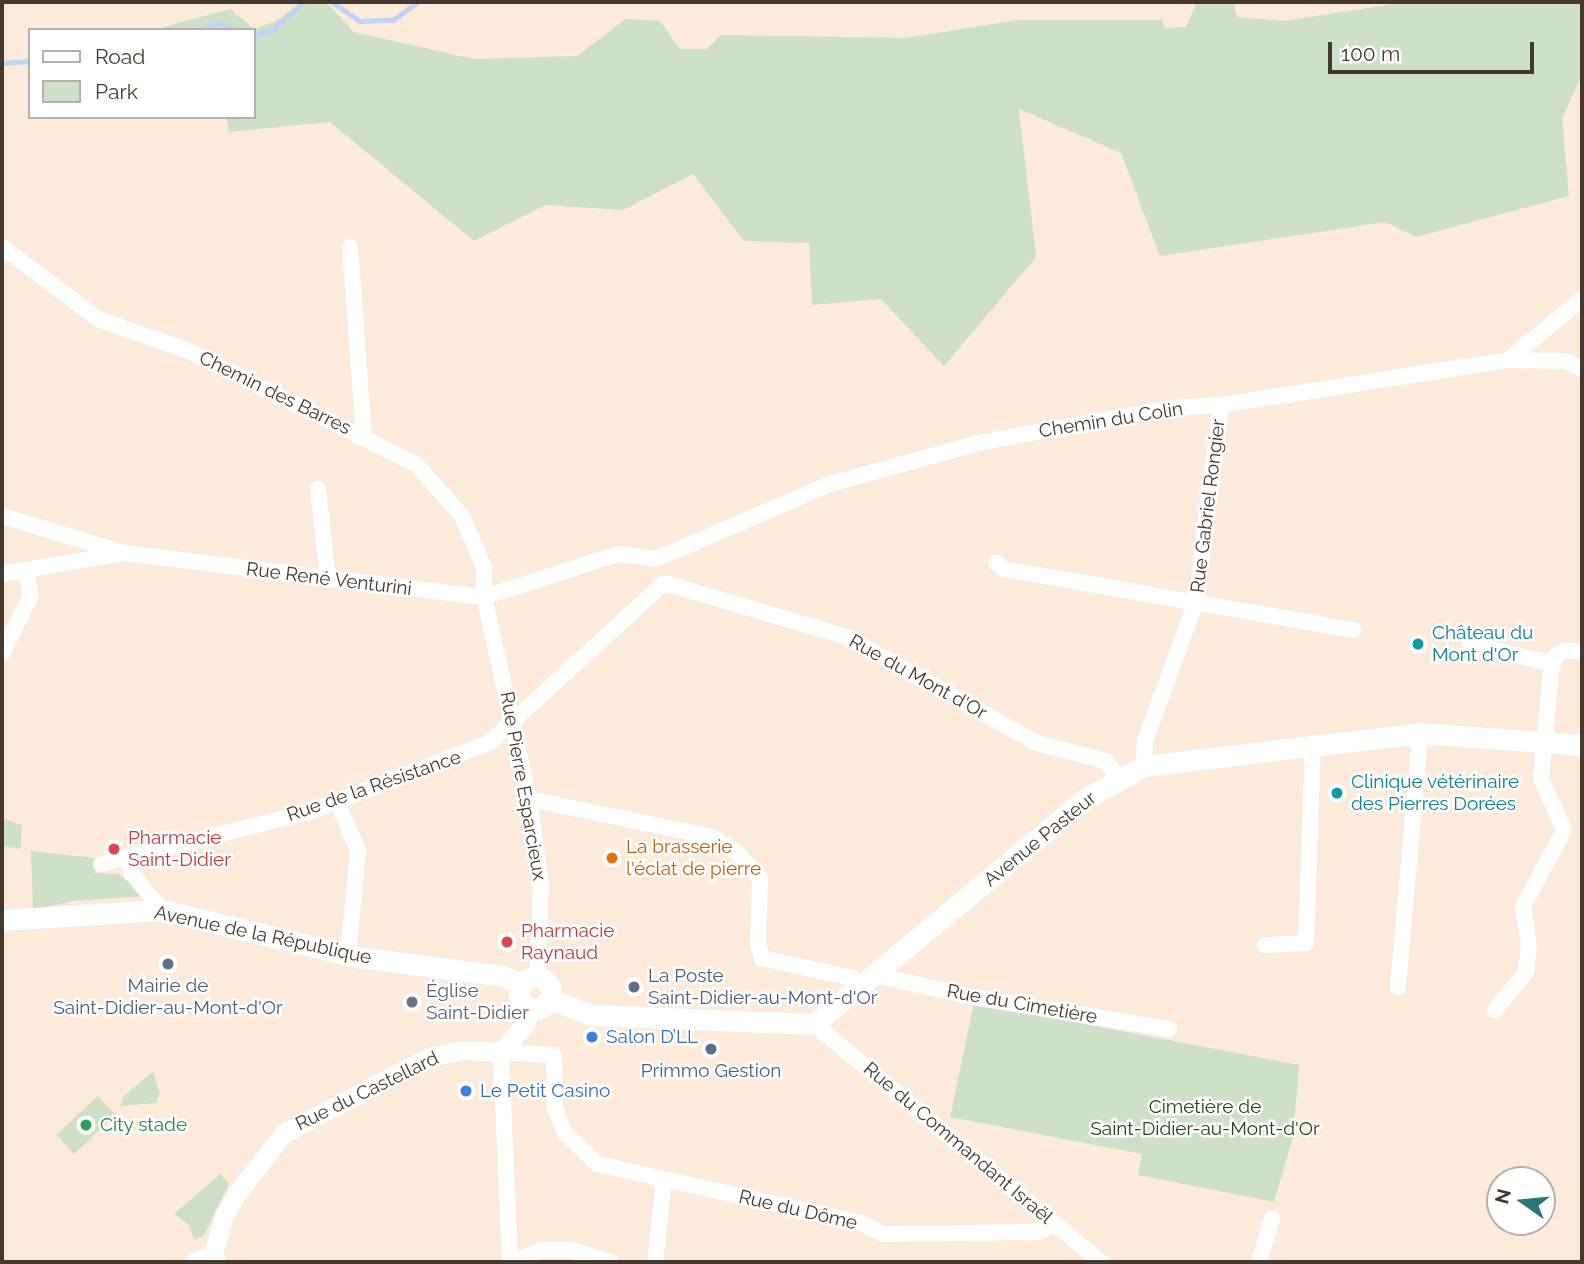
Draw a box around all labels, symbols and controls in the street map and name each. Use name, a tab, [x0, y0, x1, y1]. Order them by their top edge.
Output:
legend	[28, 28, 256, 119]
scale bar	[1332, 28, 1538, 72]
text: 100 m	[1341, 41, 1400, 66]
text: Road	[95, 44, 145, 69]
text: Park	[95, 79, 138, 104]
street label: Chemin des Barres	[195, 346, 355, 440]
street label: Chemin du Colin	[1037, 397, 1185, 443]
street label: Rue Gabriel Rongier	[1186, 418, 1230, 594]
street label: Rue René Venturini	[245, 557, 413, 601]
place label: Château du Mont d'Or	[1432, 622, 1533, 666]
street label: Rue du Mont d'Or	[845, 630, 991, 724]
marker: Château du Mont d'Or	[1410, 636, 1426, 652]
street label: Rue Pierre Esparcieux	[495, 690, 551, 882]
street label: Rue de la Résistance	[284, 745, 464, 827]
place label: Clinique vétérinaire des Pierres Dorées	[1351, 771, 1520, 815]
marker: Clinique vétérinaire des Pierres Dorées	[1329, 785, 1345, 801]
street label: Avenue Pasteur	[979, 787, 1101, 891]
place label: Pharmacie Saint-Didier	[128, 827, 231, 871]
place label: La brasserie l'éclat de pierre	[626, 836, 761, 880]
marker: Pharmacie Saint-Didier	[106, 841, 122, 857]
marker: La brasserie l'éclat de pierre	[604, 850, 620, 866]
street label: Avenue de la République	[152, 901, 374, 969]
place label: Pharmacie Raynaud	[521, 920, 614, 964]
marker: Pharmacie Raynaud	[499, 934, 515, 950]
marker: Mairie de Saint-Didier-au-Mont-d'Or	[160, 956, 176, 972]
place label: La Poste Saint-Didier-au-Mont-d'Or	[648, 965, 877, 1009]
place label: Mairie de Saint-Didier-au-Mont-d'Or	[53, 975, 283, 1019]
marker: La Poste Saint-Didier-au-Mont-d'Or	[626, 979, 642, 995]
place label: Église Saint-Didier	[426, 980, 529, 1024]
street label: Rue du Cimetière	[945, 980, 1099, 1028]
marker: Église Saint-Didier	[404, 994, 420, 1010]
place label: Salon D’LL	[606, 1026, 698, 1048]
marker: Salon D’LL	[584, 1029, 600, 1045]
marker: Primmo Gestion	[703, 1041, 719, 1057]
street label: Rue du Castellard	[292, 1046, 442, 1136]
street label: Rue du Commandant Israël	[859, 1057, 1057, 1229]
place label: Primmo Gestion	[641, 1060, 781, 1082]
place label: Le Petit Casino	[480, 1080, 610, 1102]
marker: Le Petit Casino	[458, 1083, 474, 1099]
park label: Cimetière de Saint-Didier-au-Mont-d'Or	[1090, 1096, 1320, 1140]
place label: City stade	[100, 1114, 188, 1136]
marker: City stade	[78, 1117, 94, 1133]
north arrow	[1486, 1166, 1556, 1236]
street label: Rue du Dôme	[736, 1185, 860, 1235]
text: N	[1490, 1186, 1515, 1206]

